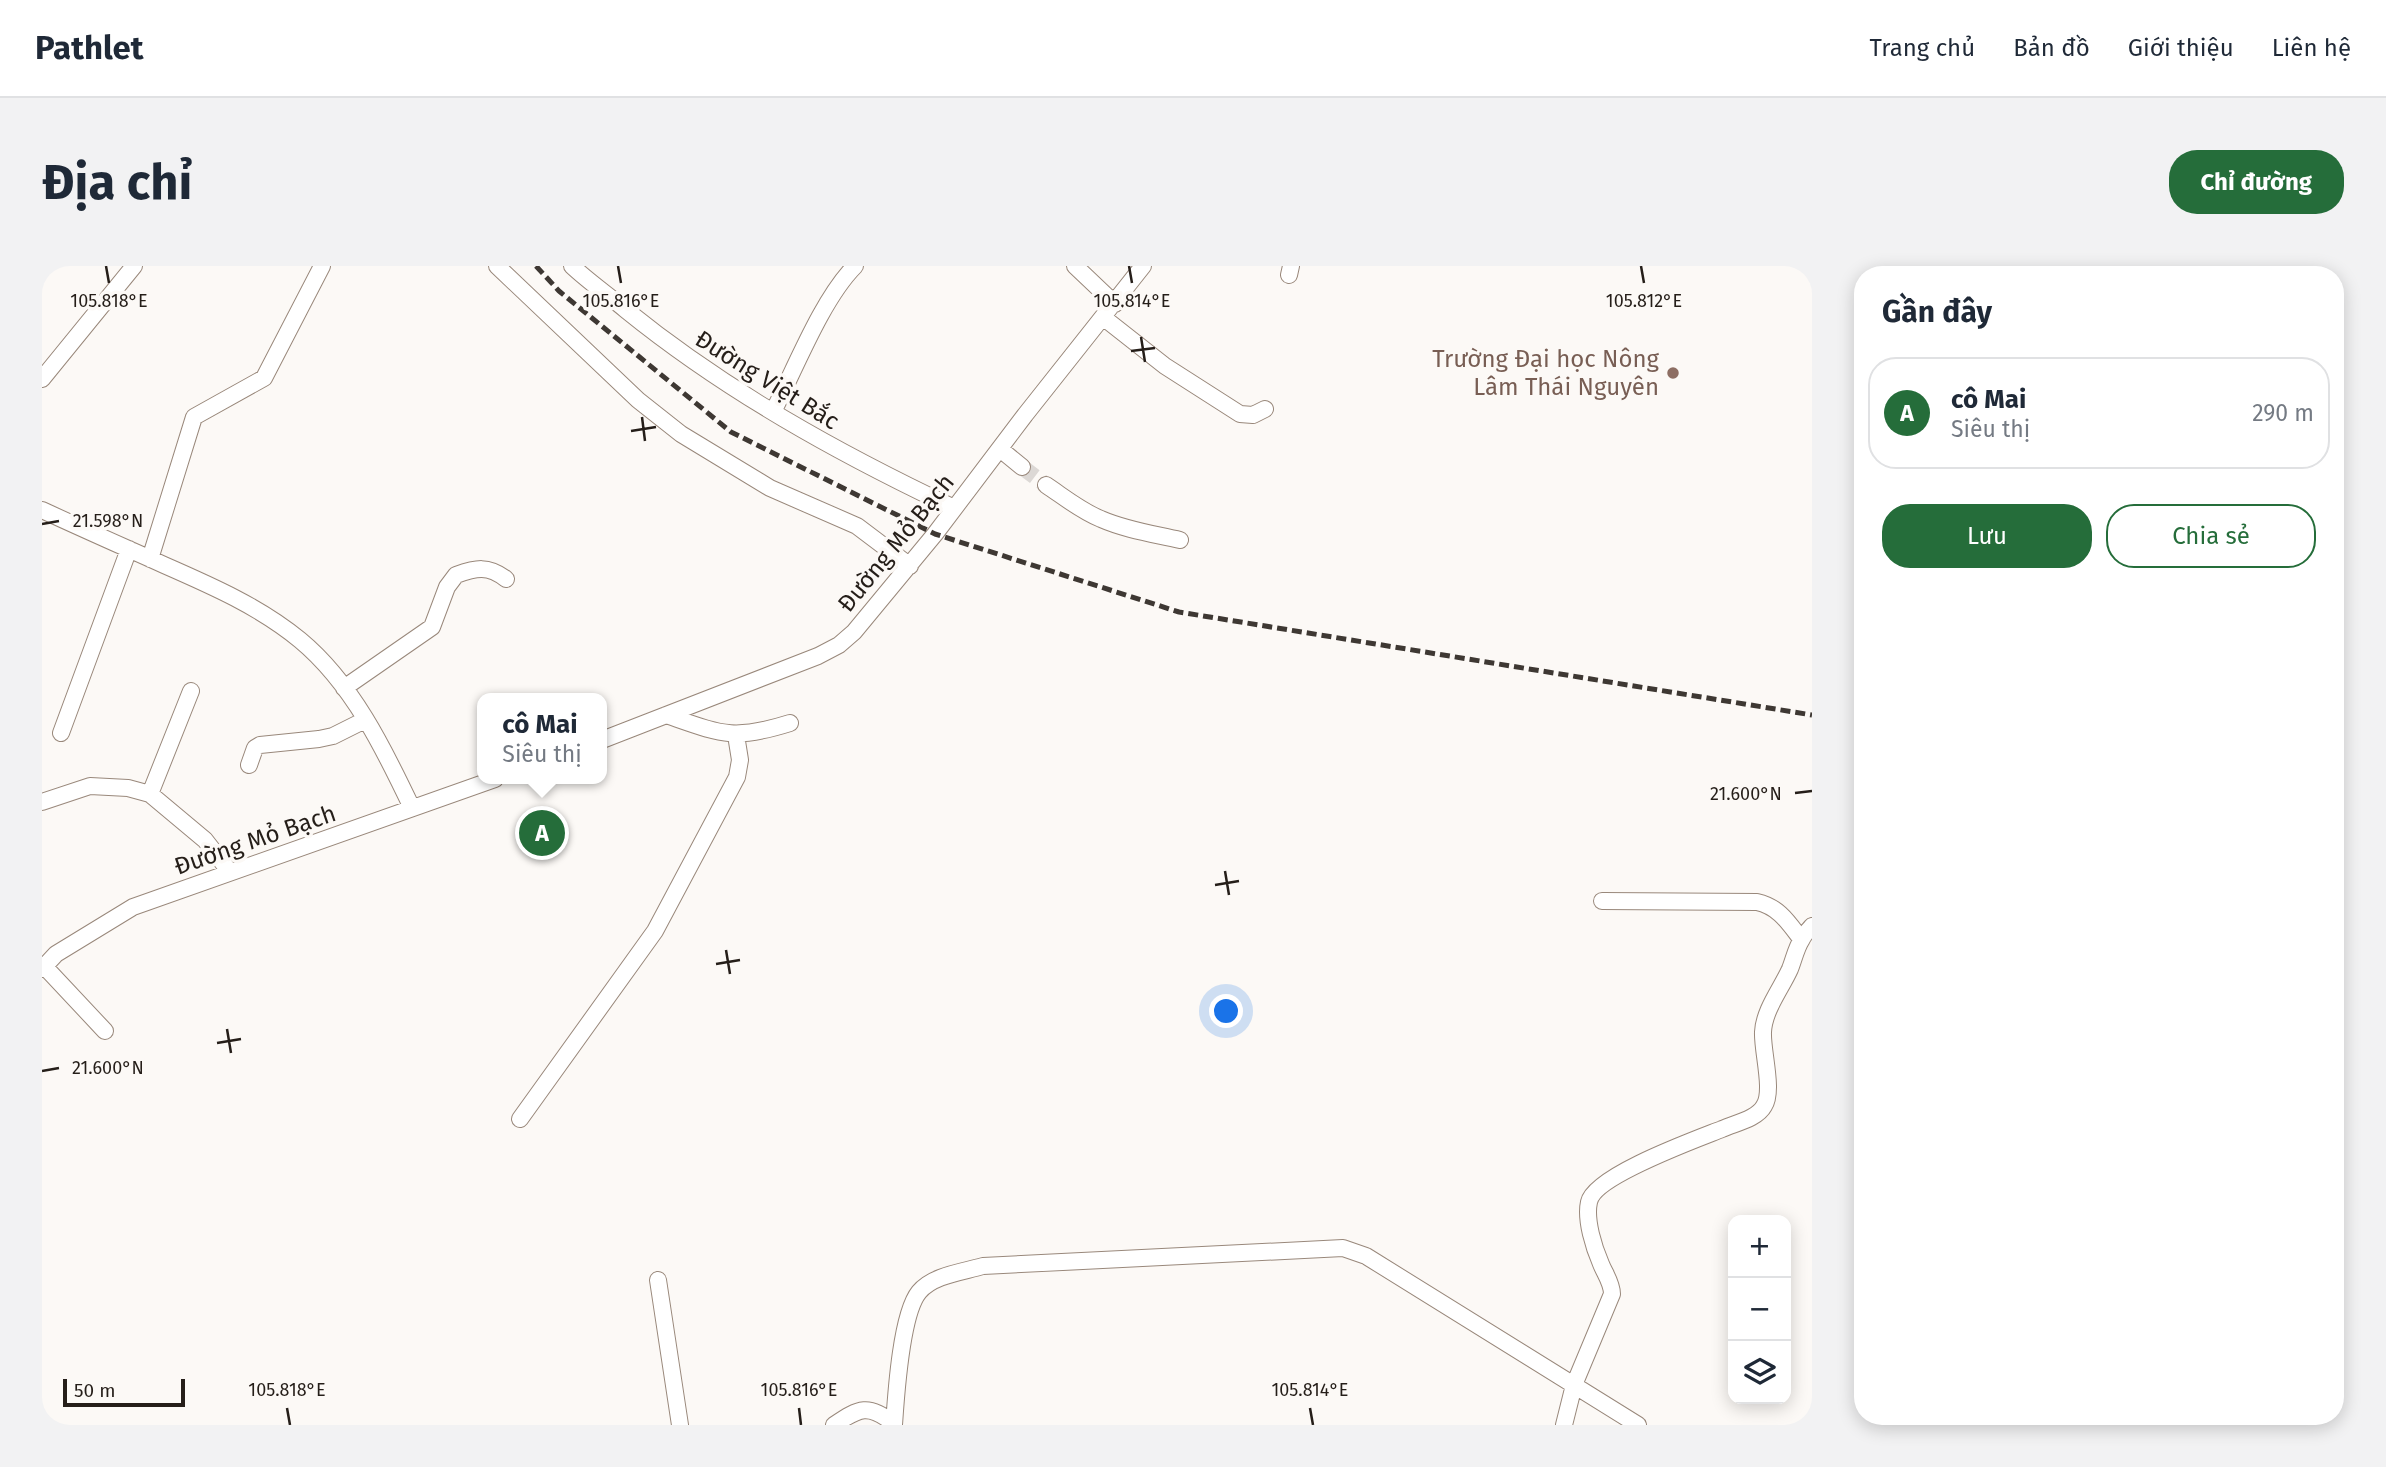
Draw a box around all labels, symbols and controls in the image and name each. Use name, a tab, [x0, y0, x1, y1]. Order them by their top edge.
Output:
text: Pathlet	[35, 28, 144, 68]
text: Trang chủ	[1870, 34, 1975, 62]
text: Bản đồ	[2013, 34, 2090, 62]
text: Giới thiệu	[2128, 34, 2234, 62]
text: Liên hệ	[2272, 34, 2351, 62]
button: Chỉ đường	[2169, 150, 2344, 214]
text: Địa chỉ	[42, 153, 192, 212]
text: 105.818°E	[70, 290, 148, 312]
text: 105.816°E	[583, 290, 659, 312]
text: 105.814°E	[1094, 290, 1170, 312]
text: 105.812°E	[1606, 290, 1682, 312]
text: Gần đây	[1882, 294, 1992, 330]
street label: Đường Việt Bắc	[690, 324, 845, 435]
place label: Trường Đại học Nông Lâm Thái Nguyên	[1432, 345, 1660, 401]
marker: Trường Đại học Nông Lâm Thái Nguyên	[1665, 365, 1681, 381]
text: cô Mai	[1951, 384, 2026, 415]
text: A	[1900, 399, 1914, 427]
text: 290 m	[2252, 399, 2314, 427]
text: Siêu thị	[1951, 415, 2030, 443]
street label: Đường Mỏ Bạch	[832, 468, 960, 618]
button: Lưu	[1882, 504, 2092, 568]
button: Chia sẻ	[2106, 504, 2316, 568]
text: 21.598°N	[73, 510, 143, 532]
popup	[477, 693, 607, 784]
text: cô Mai	[502, 709, 578, 740]
text: Siêu thị	[502, 740, 582, 768]
text: 21.600°N	[1710, 783, 1782, 805]
street label: Đường Mỏ Bạch	[170, 799, 340, 881]
pin: A	[519, 807, 565, 859]
your location	[1209, 994, 1243, 1028]
text: 21.600°N	[72, 1057, 144, 1079]
map controls	[1728, 1215, 1791, 1404]
button: +	[1728, 1215, 1791, 1278]
button: −	[1728, 1278, 1791, 1341]
button: layers	[1728, 1341, 1791, 1404]
scale bar	[63, 1376, 186, 1408]
text: 50 m	[74, 1379, 115, 1402]
text: 105.818°E	[248, 1379, 326, 1401]
text: 105.816°E	[761, 1379, 837, 1401]
text: 105.814°E	[1272, 1379, 1348, 1401]

